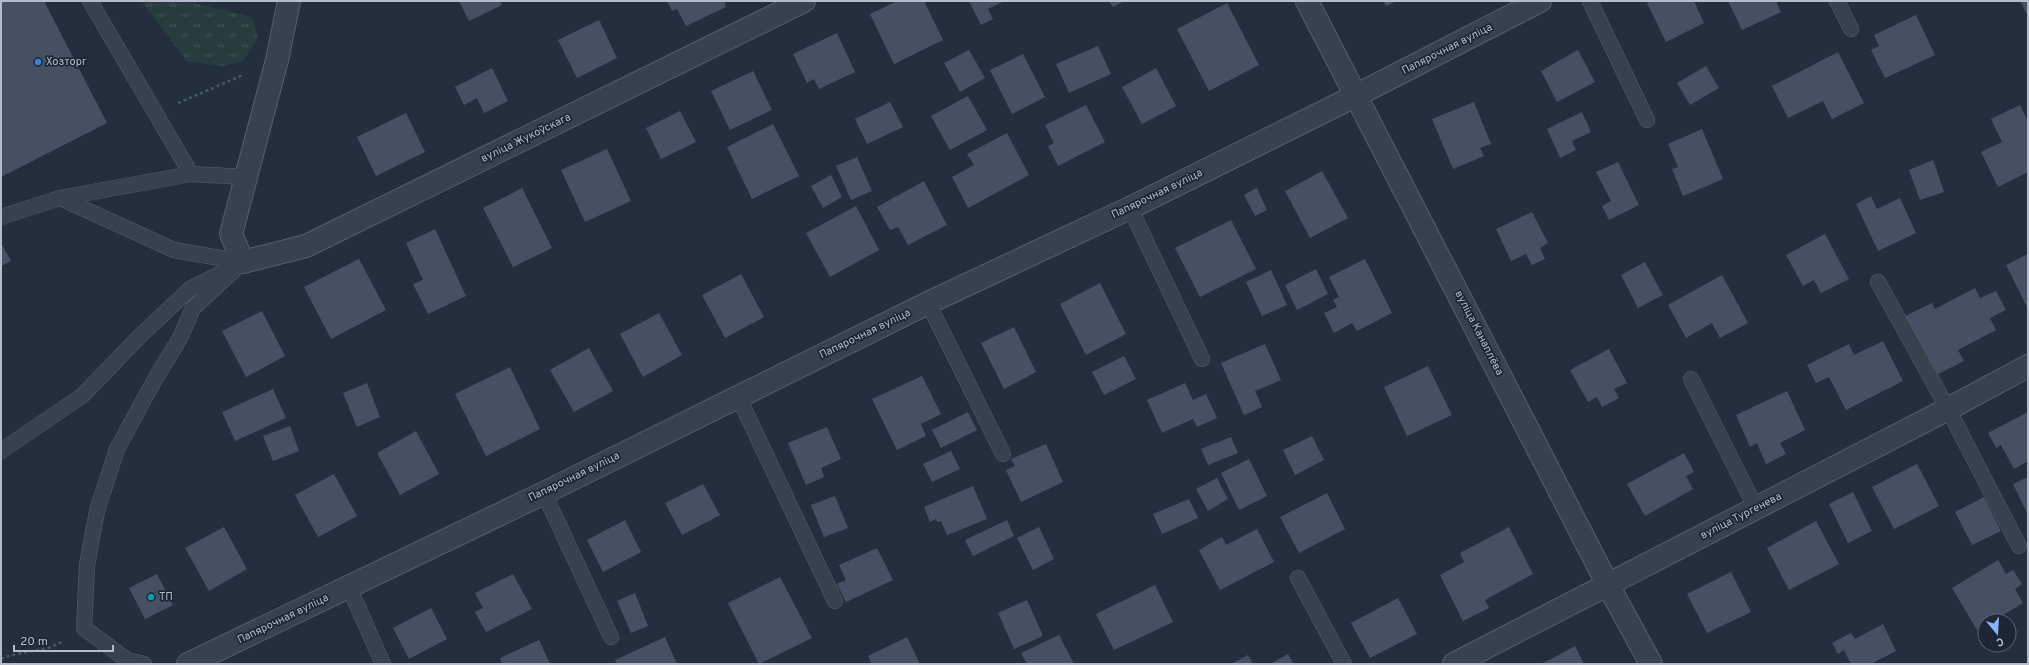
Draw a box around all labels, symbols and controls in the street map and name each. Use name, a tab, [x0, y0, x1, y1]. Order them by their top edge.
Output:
street label: Папярочная вуліца	[1399, 20, 1495, 78]
place label: Хозторг	[46, 55, 87, 69]
marker: Хозторг	[33, 57, 43, 67]
street label: вуліца Жукоўскага	[479, 110, 573, 166]
street label: Папярочная вуліца	[1109, 166, 1205, 222]
street label: вуліца Канаплёва	[1452, 288, 1507, 378]
street label: Папярочная вуліца	[817, 306, 913, 362]
street label: Папярочная вуліца	[526, 449, 622, 505]
street label: вуліца Тургенева	[1698, 489, 1784, 543]
place label: ТП	[159, 590, 173, 604]
street label: Папярочная вуліца	[235, 591, 331, 647]
marker: ТП	[146, 592, 156, 602]
north arrow	[1977, 613, 2017, 653]
scale bar	[14, 627, 113, 653]
text: 20 m	[20, 634, 48, 650]
text: С	[1994, 634, 2005, 649]

